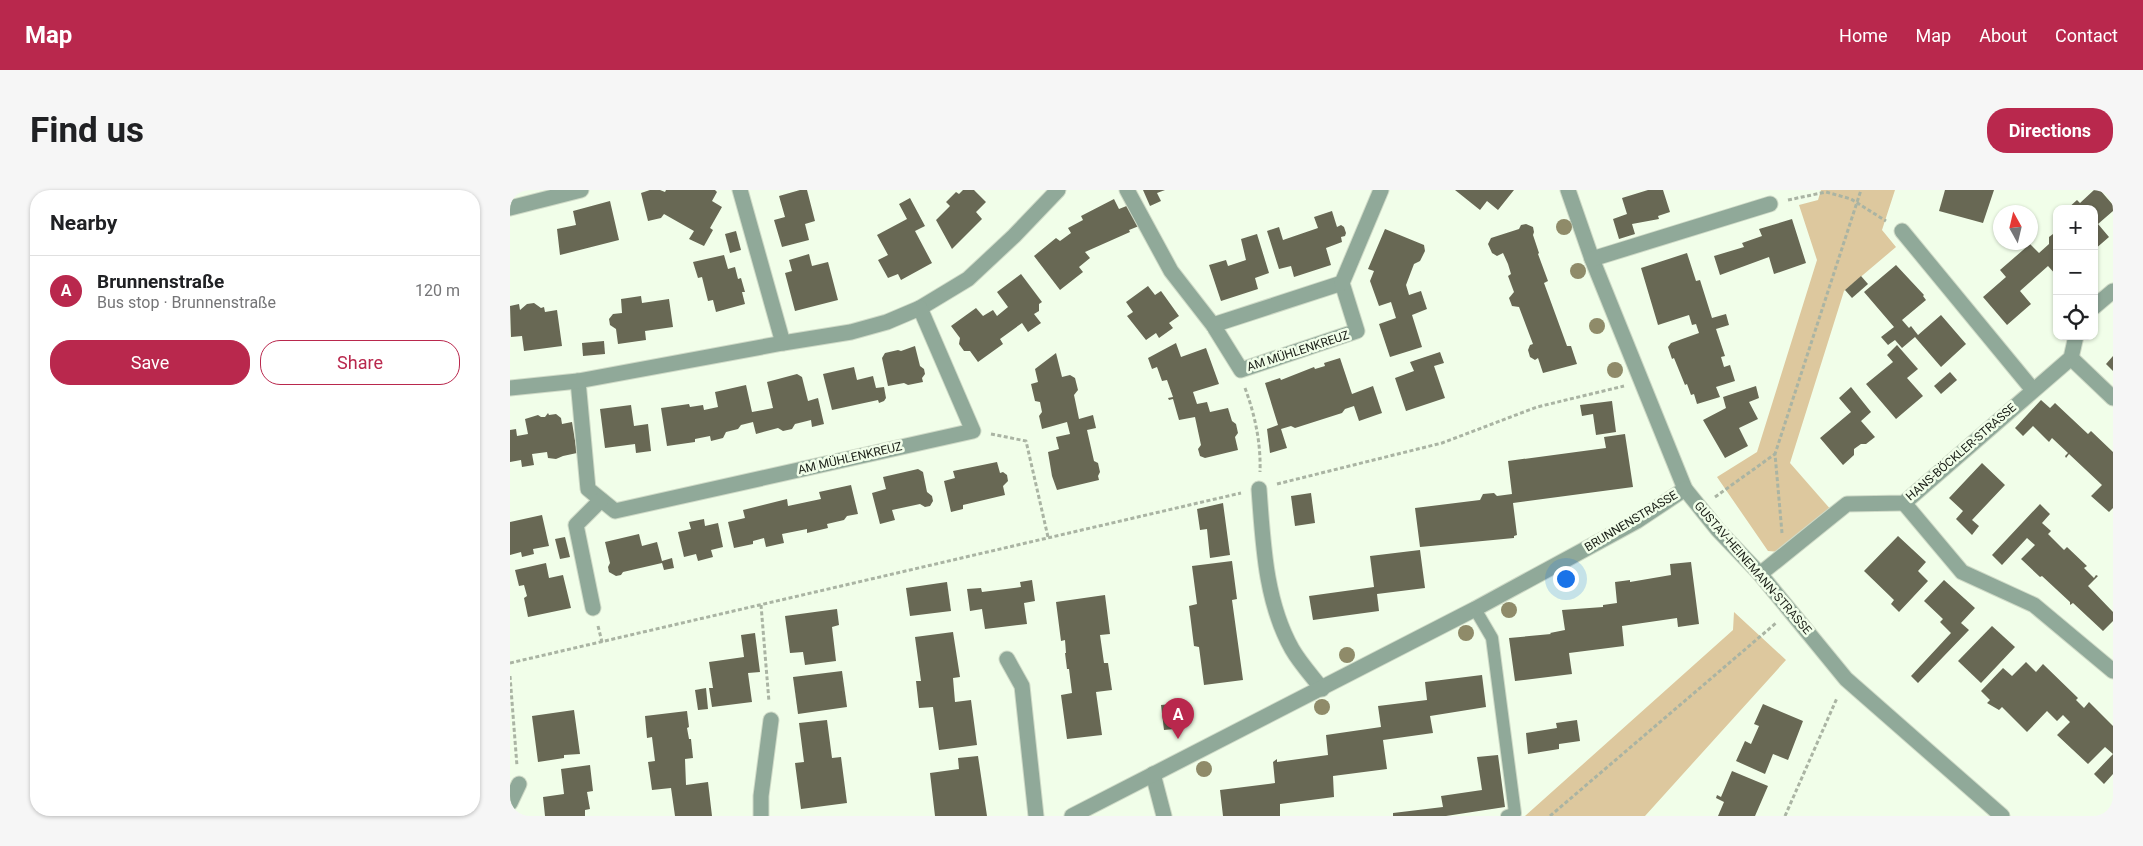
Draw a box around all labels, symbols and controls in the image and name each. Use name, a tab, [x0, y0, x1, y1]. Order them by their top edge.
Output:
text: Map	[25, 21, 72, 49]
text: Home	[1839, 25, 1888, 46]
text: Map	[1916, 25, 1951, 46]
text: About	[1979, 25, 2027, 46]
text: Contact	[2055, 25, 2118, 46]
button: Directions	[1987, 108, 2113, 153]
text: Find us	[30, 110, 144, 151]
north arrow	[1993, 205, 2038, 250]
map controls	[2053, 205, 2098, 340]
button: +	[2053, 205, 2098, 250]
text: Nearby	[50, 211, 117, 235]
button: −	[2053, 250, 2098, 295]
text: Brunnenstraße	[97, 270, 224, 293]
text: A	[61, 281, 71, 300]
text: 120 m	[415, 281, 460, 300]
text: Bus stop · Brunnenstraße	[97, 293, 276, 312]
button: locate	[2053, 295, 2098, 340]
street label: AM MÜHLENKREUZ	[1245, 327, 1351, 374]
button: Save	[50, 340, 250, 385]
button: Share	[260, 340, 460, 385]
street label: HANS-BÖCKLER-STRASSE	[1902, 400, 2019, 504]
street label: AM MÜHLENKREUZ	[796, 438, 904, 477]
street label: BRUNNENSTRASSE	[1582, 488, 1680, 554]
street label: GUSTAV-HEINEMANN-STRASSE	[1692, 499, 1815, 637]
your location	[1553, 566, 1579, 592]
pin: A	[1162, 698, 1194, 739]

